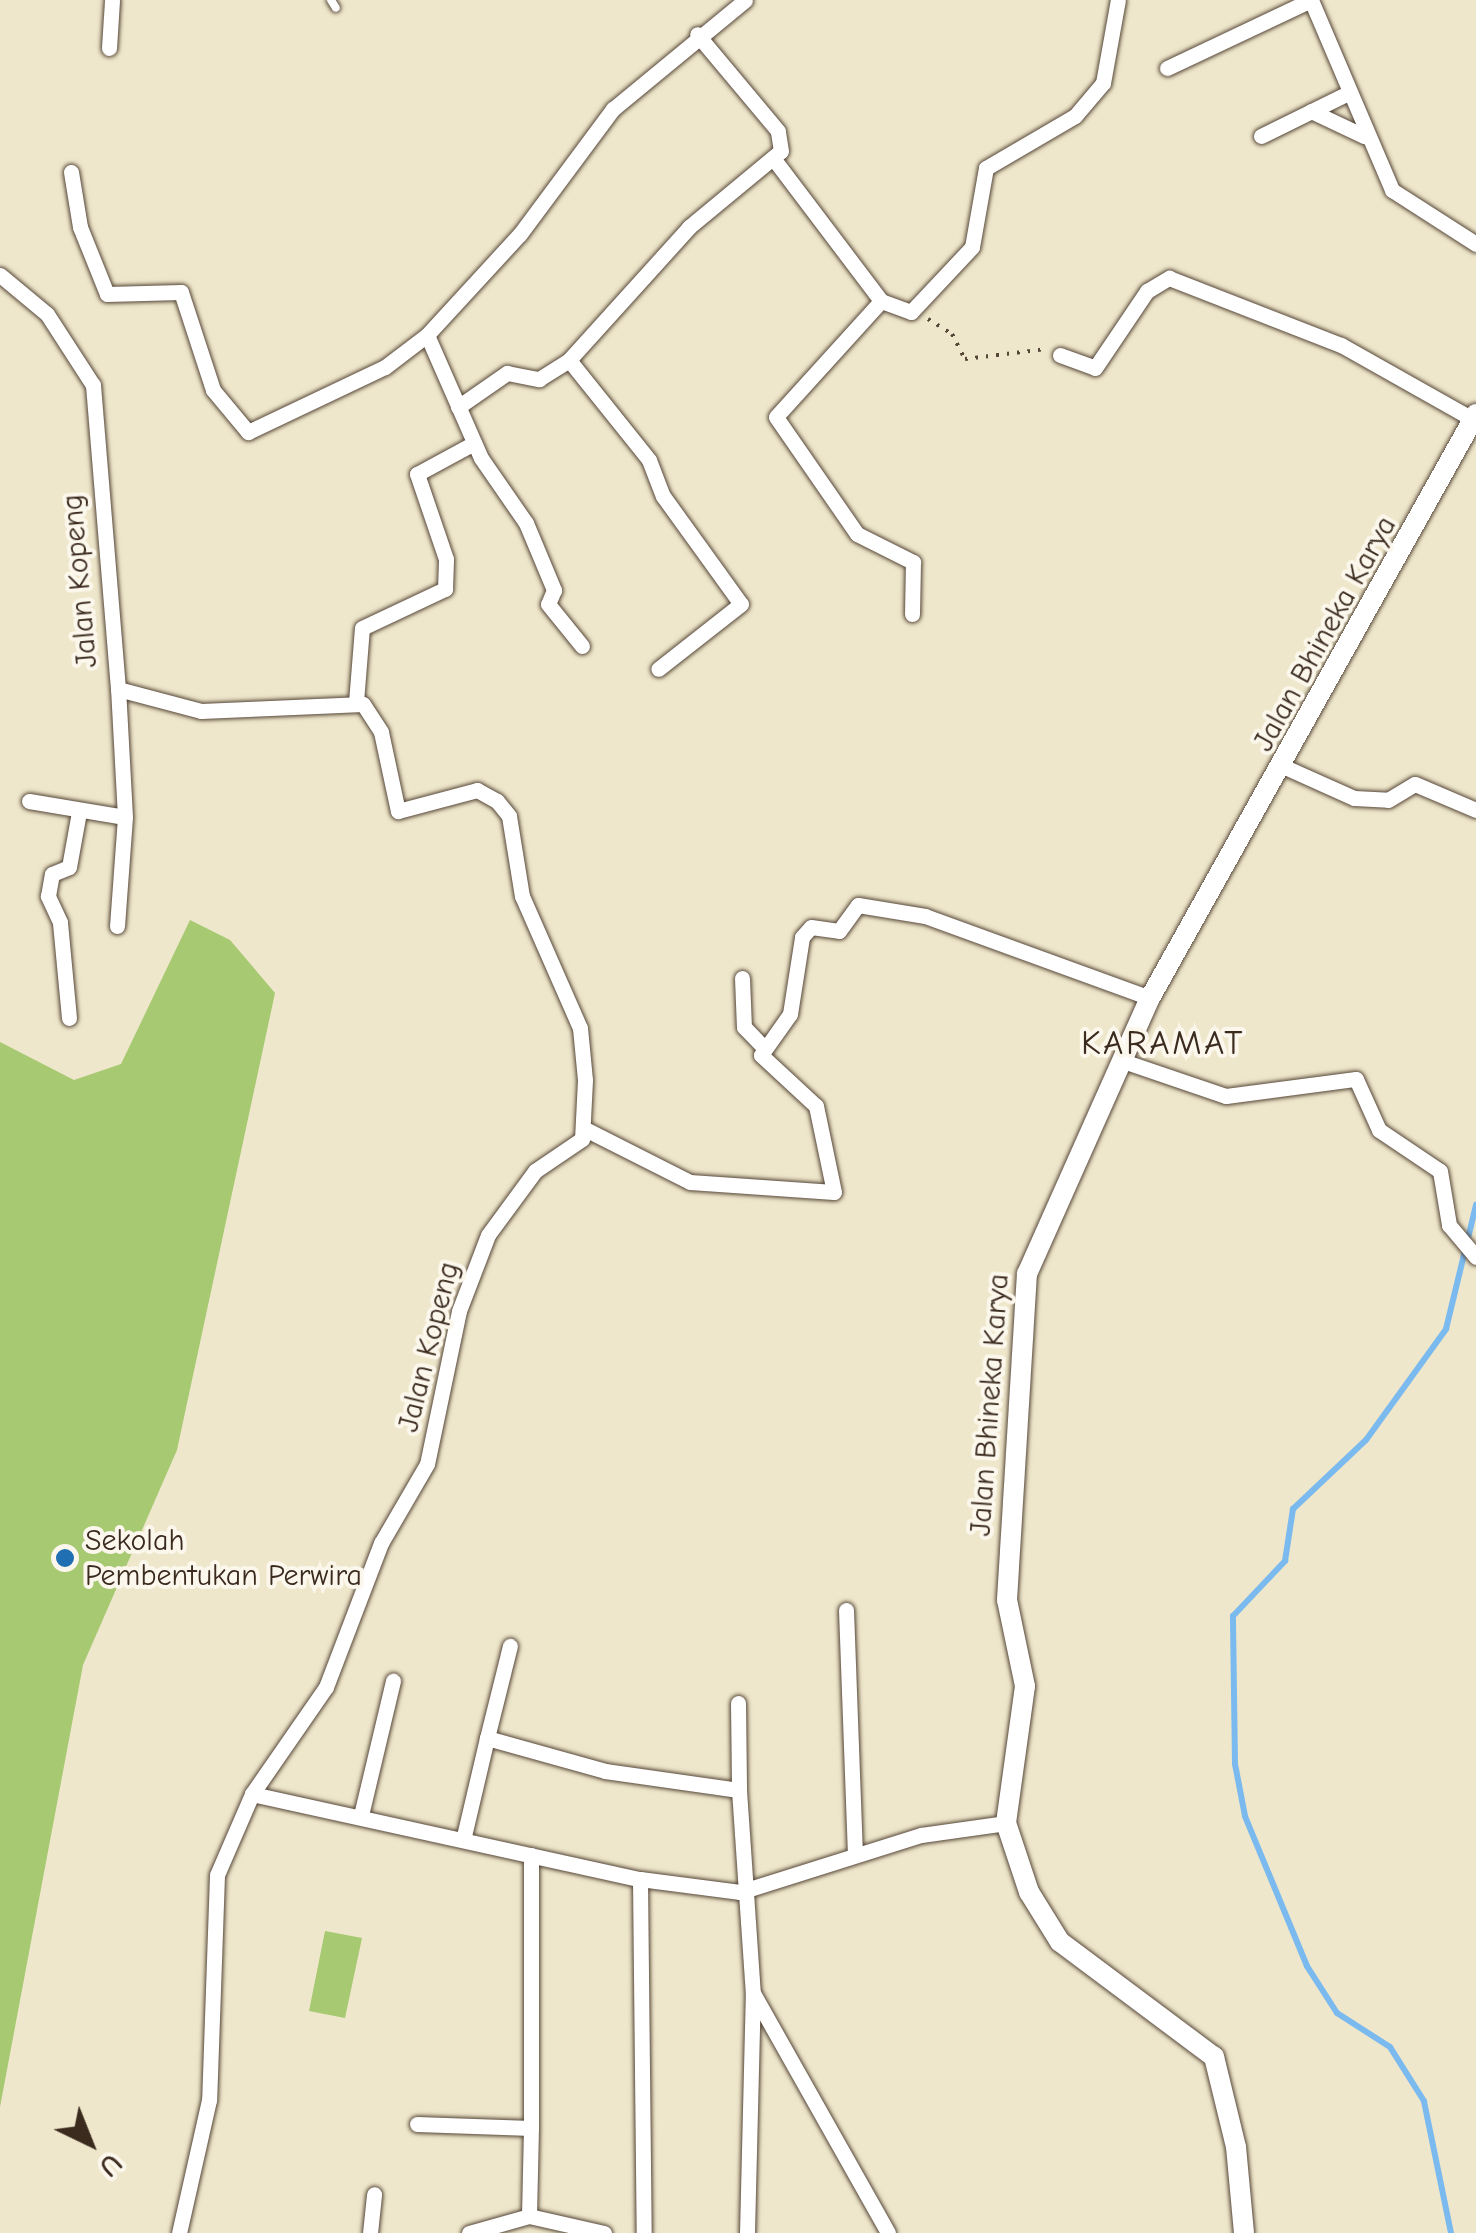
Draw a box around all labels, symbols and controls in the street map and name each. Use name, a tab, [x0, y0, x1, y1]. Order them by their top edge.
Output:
street label: Jalan Kopeng	[54, 493, 106, 669]
street label: Jalan Bhineka Karya	[1246, 510, 1404, 758]
district label: KARAMAT	[1081, 1022, 1245, 1064]
street label: Jalan Kopeng	[390, 1258, 468, 1436]
street label: Jalan Bhineka Karya	[963, 1273, 1017, 1537]
place label: Sekolah Pembentukan Perwira	[85, 1523, 362, 1594]
marker: Sekolah Pembentukan Perwira	[54, 1547, 76, 1569]
north arrow	[40, 2093, 140, 2193]
text: U	[93, 2147, 128, 2183]

